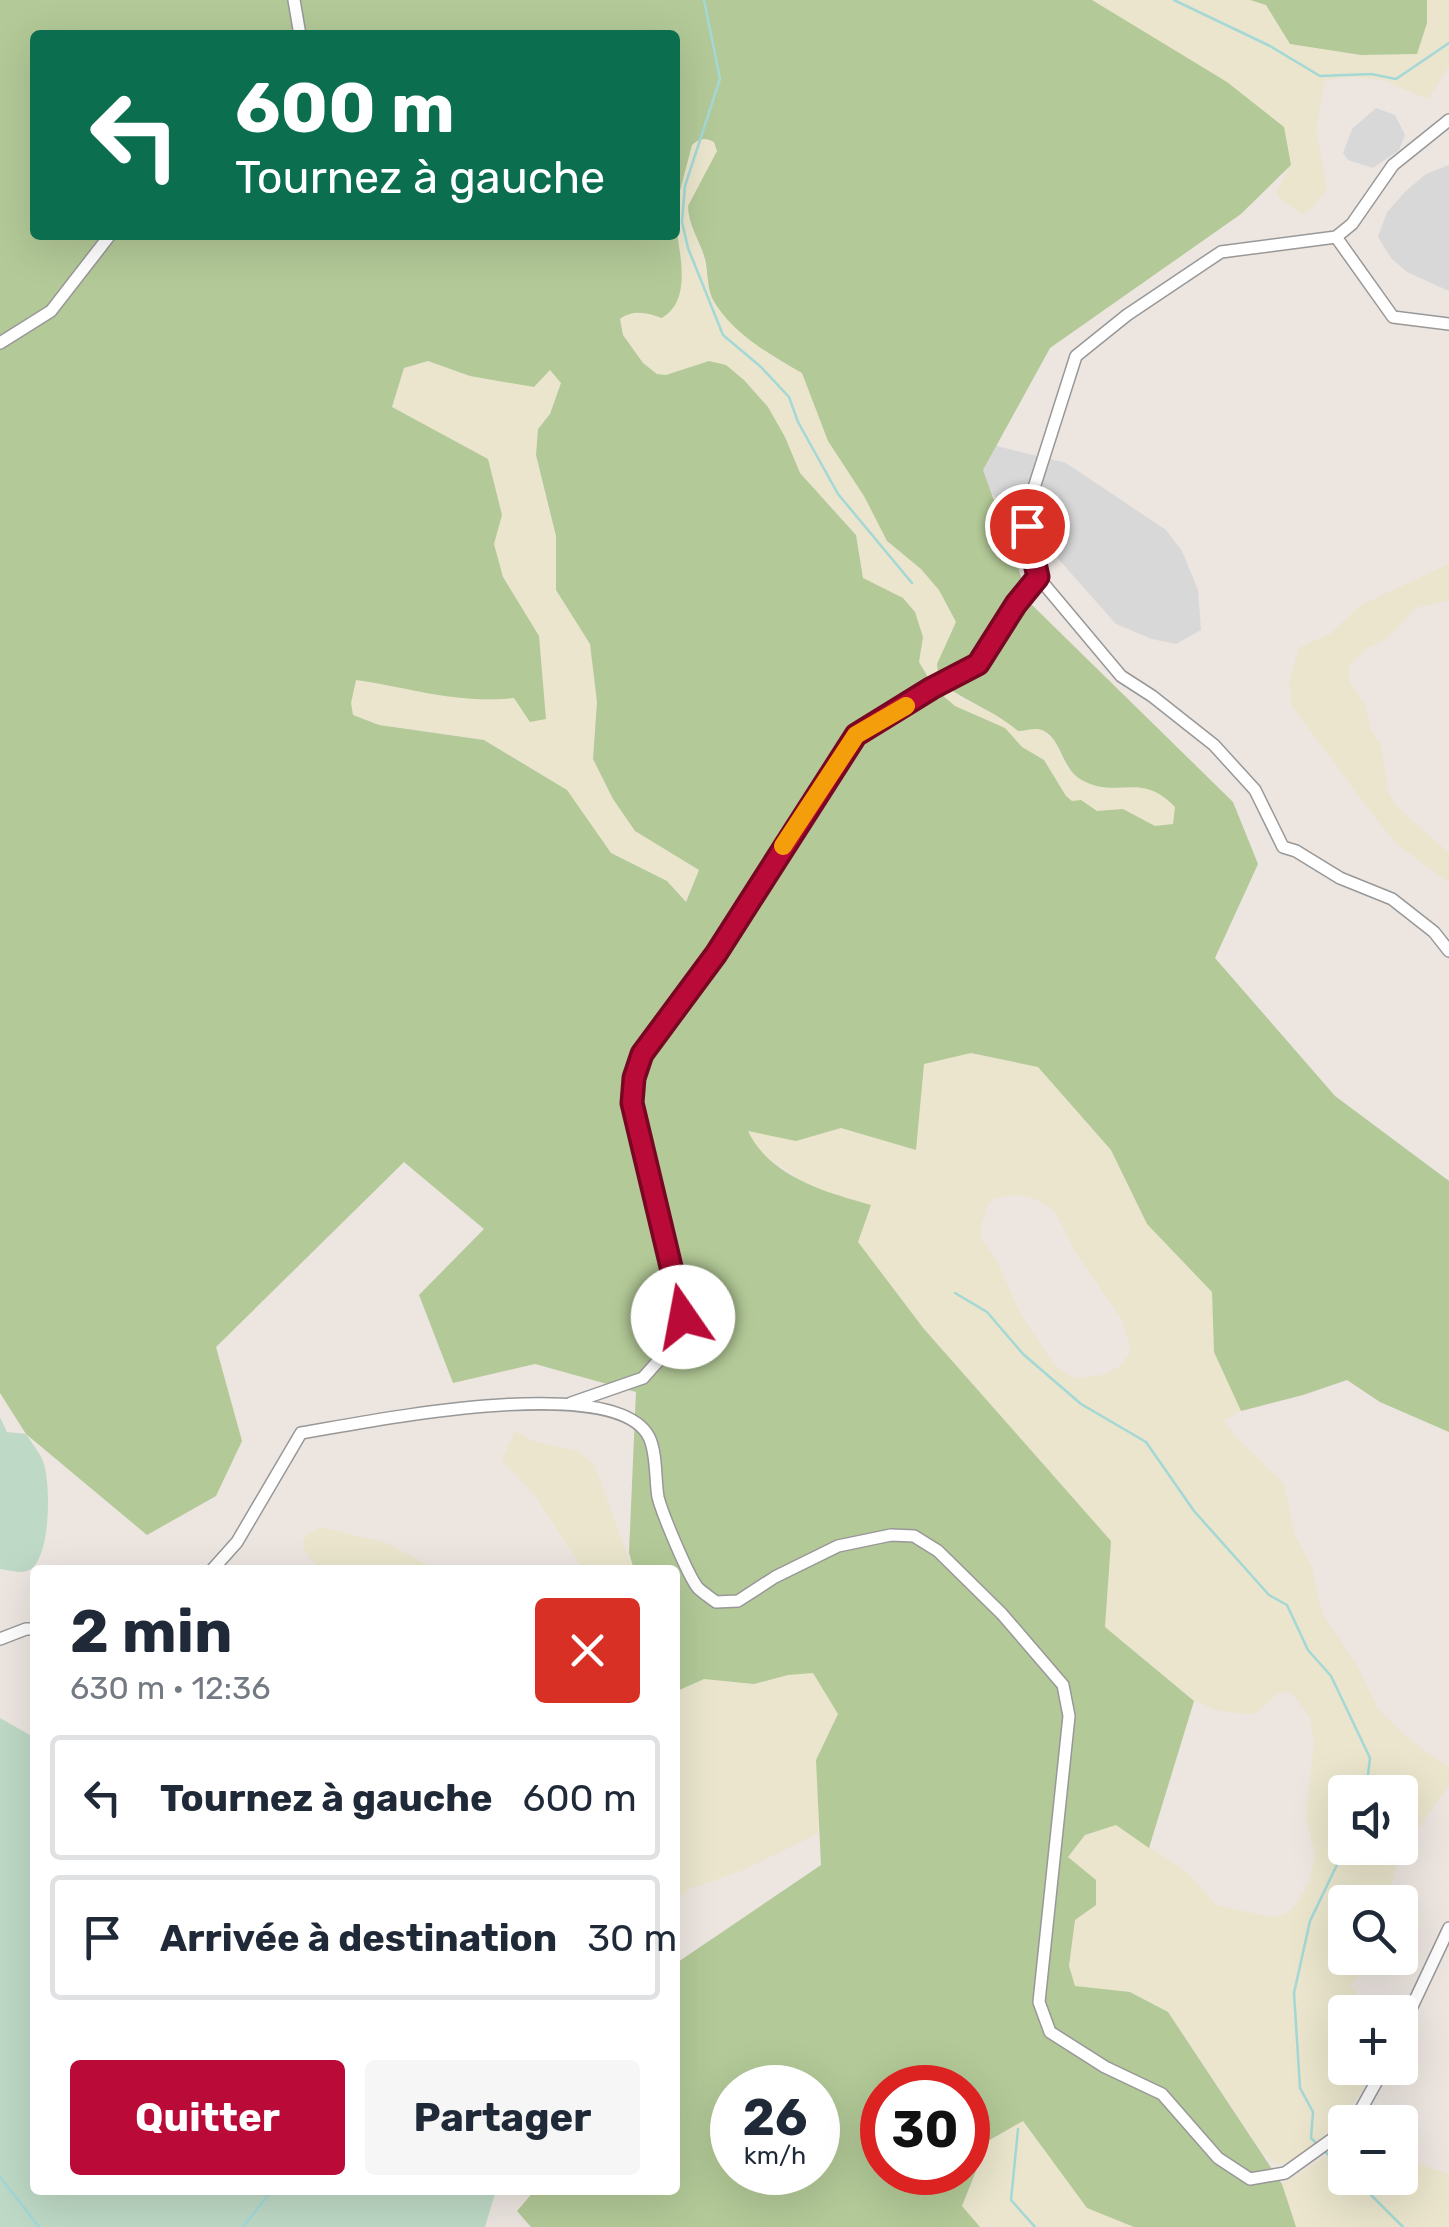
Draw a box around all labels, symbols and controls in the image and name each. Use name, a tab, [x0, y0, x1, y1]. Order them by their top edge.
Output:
text: 600 m	[235, 67, 455, 150]
icon: left	[70, 70, 200, 200]
text: Tournez à gauche	[235, 151, 605, 204]
pin	[985, 484, 1070, 569]
icon: arrive	[1000, 499, 1055, 554]
position arrow	[631, 1265, 735, 1369]
text: 2 min	[70, 1596, 232, 1667]
button: close	[535, 1598, 640, 1703]
text: 630 m · 12:36	[70, 1669, 271, 1707]
icon: left	[75, 1770, 130, 1825]
text: Tournez à gauche	[160, 1775, 493, 1821]
text: 600 m	[523, 1775, 637, 1821]
map controls	[1328, 1775, 1418, 2195]
button: sound	[1328, 1775, 1418, 1865]
button: search	[1328, 1885, 1418, 1975]
icon: arrive	[75, 1910, 130, 1965]
text: Arrivée à destination	[160, 1915, 557, 1961]
text: 30 m	[587, 1915, 677, 1961]
button: +	[1328, 1995, 1418, 2085]
button: Quitter	[70, 2060, 345, 2175]
button: Partager	[365, 2060, 640, 2175]
speed limit sign: 30	[860, 2065, 990, 2195]
text: 26	[742, 2088, 808, 2148]
button: −	[1328, 2105, 1418, 2195]
text: km/h	[744, 2141, 806, 2170]

